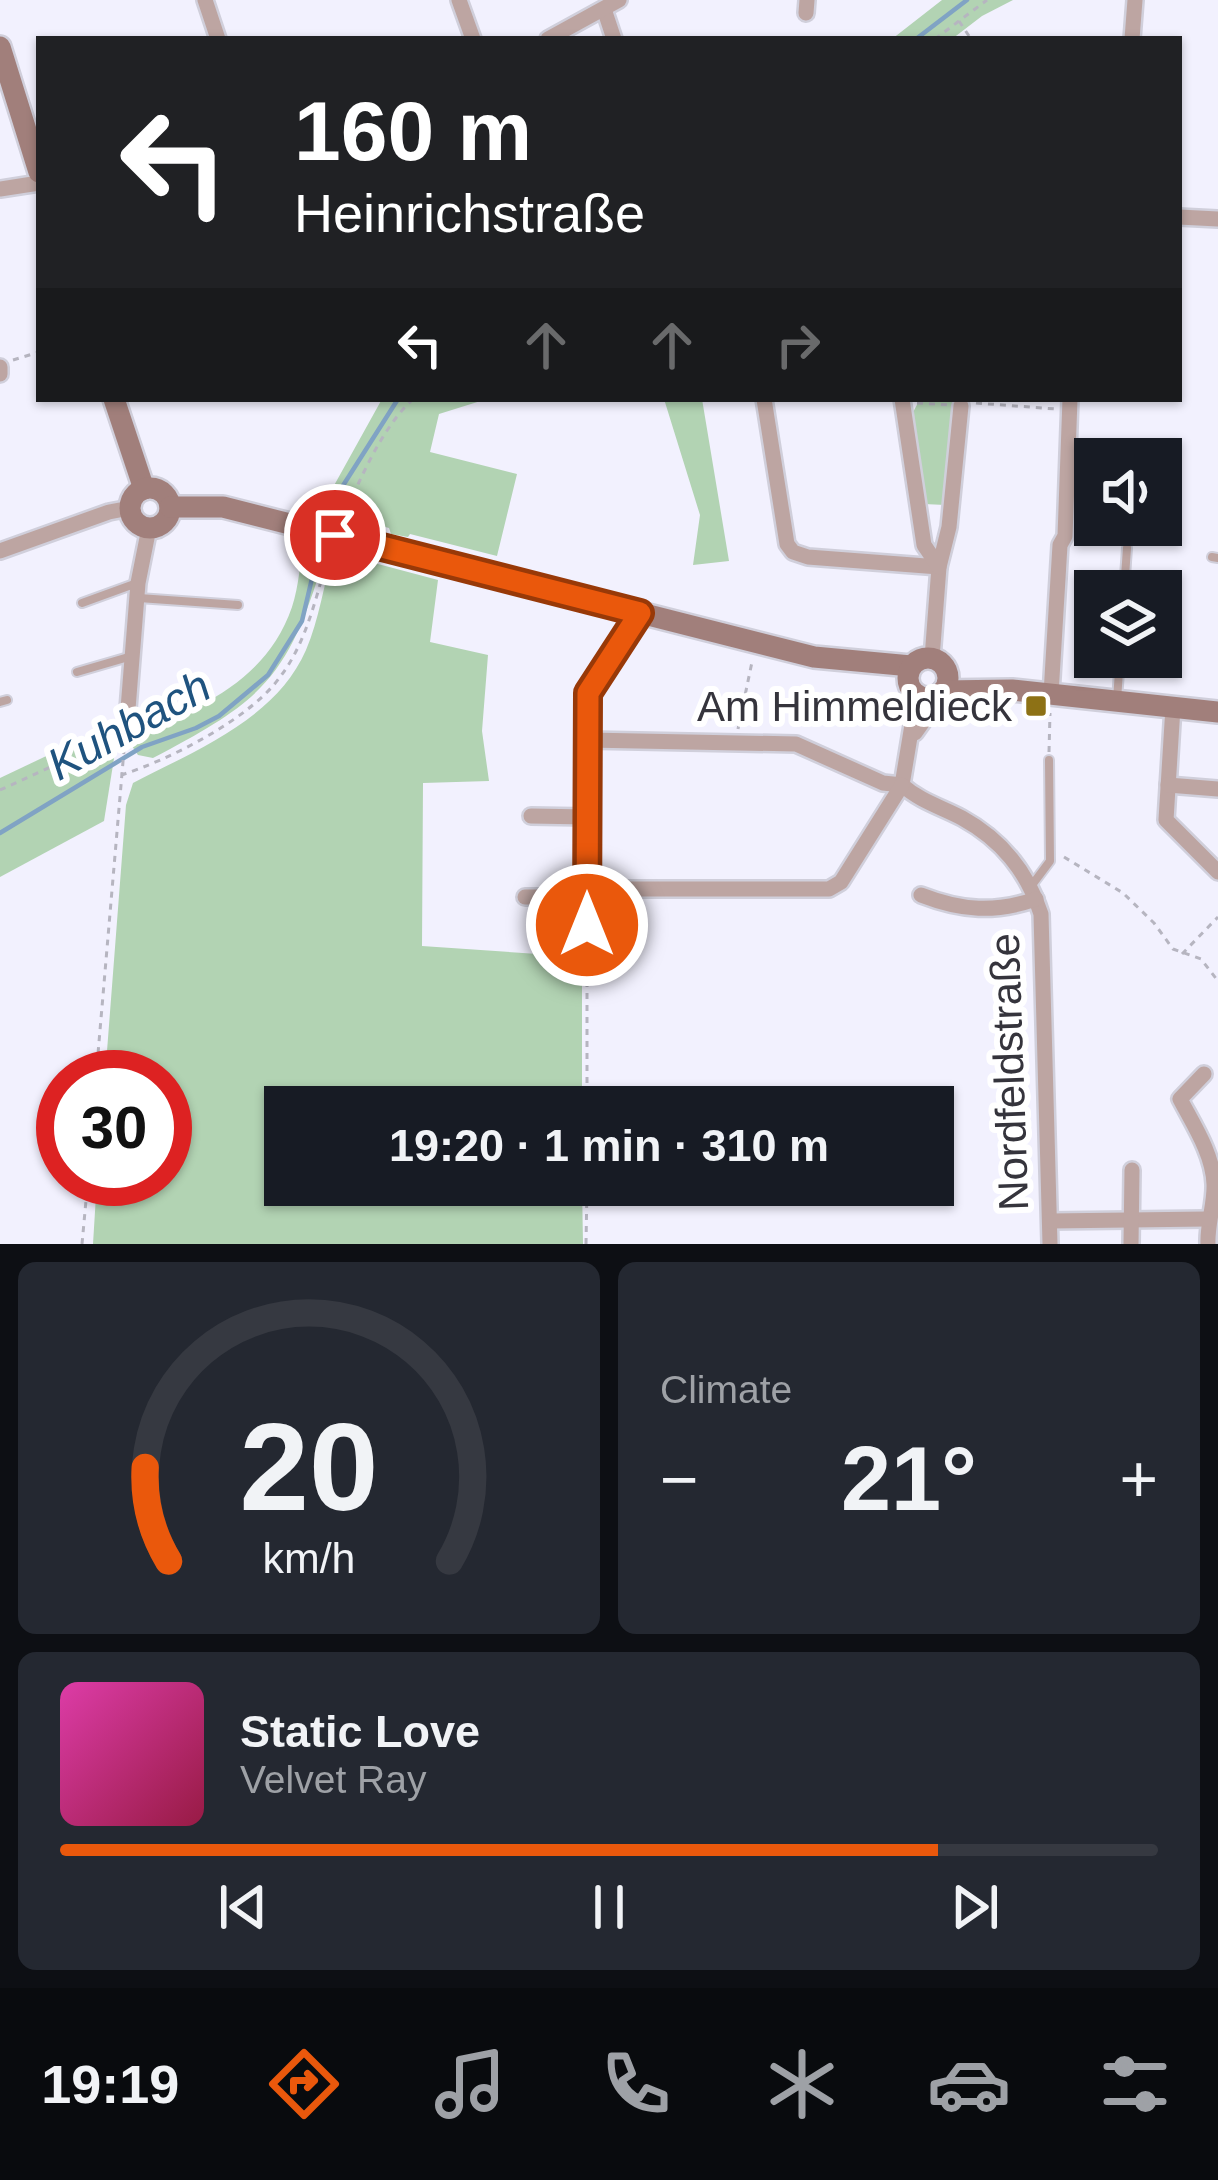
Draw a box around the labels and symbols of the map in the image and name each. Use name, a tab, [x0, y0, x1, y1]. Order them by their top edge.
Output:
pin	[284, 484, 386, 586]
water label: Kuhbach	[39, 660, 219, 790]
place label: Am Himmeldieck	[697, 683, 1013, 730]
marker: Am Himmeldieck	[1023, 693, 1049, 719]
position arrow	[524, 862, 650, 988]
street label: Nordfeldstraße	[981, 932, 1037, 1212]
speed limit sign: 30	[36, 1050, 192, 1206]

